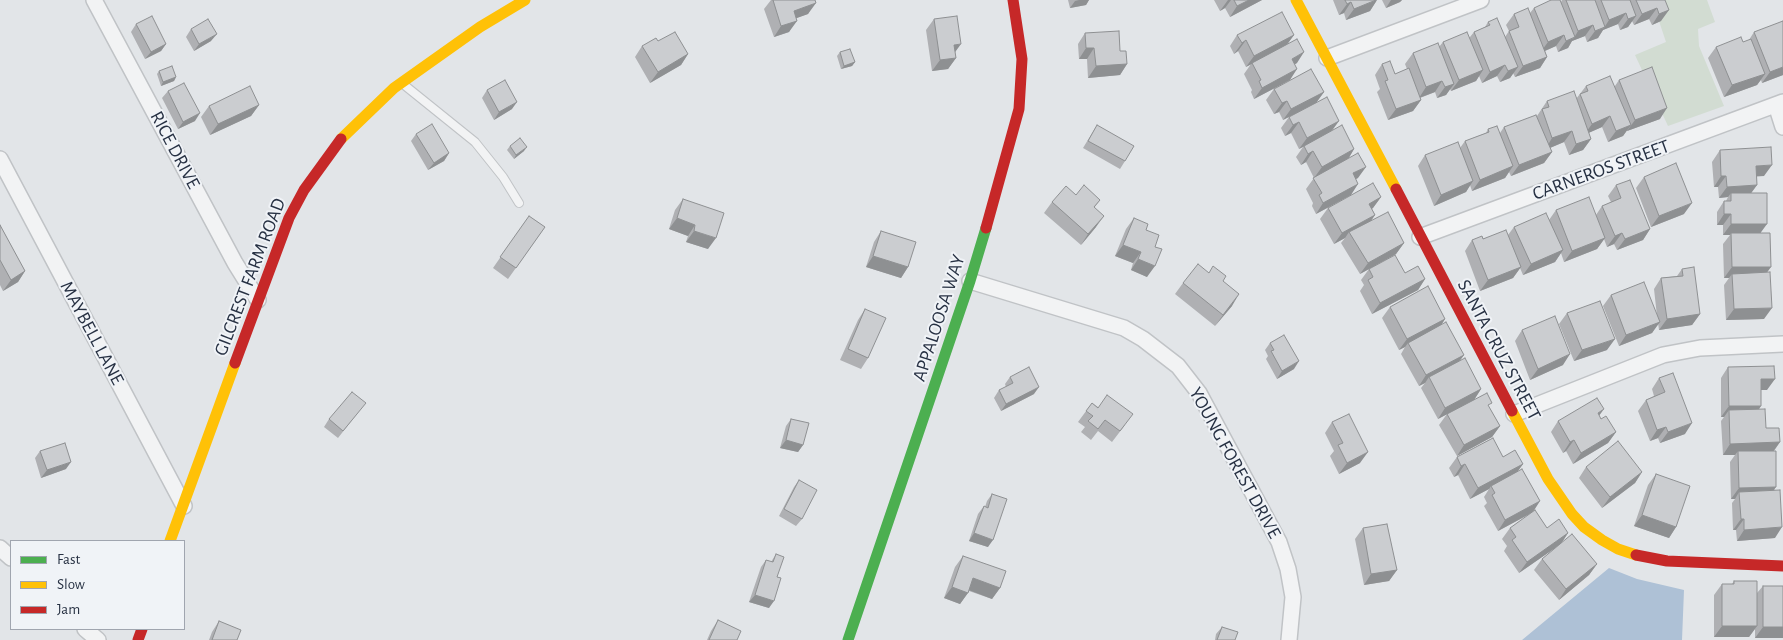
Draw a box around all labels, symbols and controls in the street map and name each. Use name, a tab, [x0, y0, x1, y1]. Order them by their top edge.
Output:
street label: RICE DRIVE	[145, 107, 205, 193]
street label: CARNEROS STREET	[1529, 135, 1673, 205]
street label: GILCREST FARM ROAD	[209, 195, 291, 359]
street label: APPALOOSA WAY	[908, 252, 970, 384]
street label: SANTA CRUZ STREET	[1452, 276, 1546, 424]
street label: MAYBELL LANE	[55, 277, 129, 389]
street label: YOUNG FOREST DRIVE	[1184, 384, 1286, 542]
legend	[10, 540, 185, 630]
text: Fast	[57, 552, 80, 567]
text: Slow	[57, 577, 85, 592]
text: Jam	[57, 602, 80, 617]

